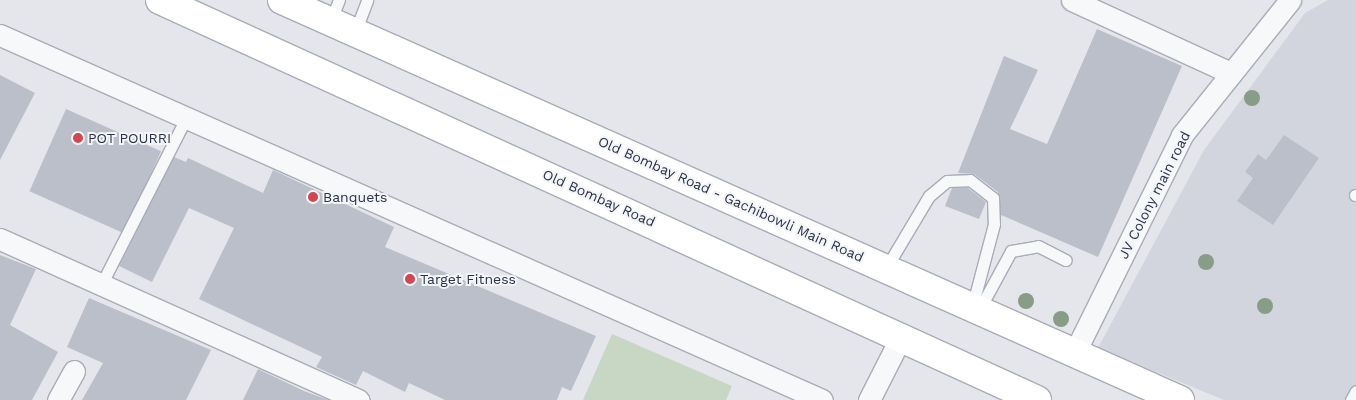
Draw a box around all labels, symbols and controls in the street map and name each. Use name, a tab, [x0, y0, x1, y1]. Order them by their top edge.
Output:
street label: JV Colony main road	[1114, 128, 1194, 262]
place label: POT POURRI	[88, 130, 172, 146]
marker: POT POURRI	[72, 132, 84, 144]
street label: Old Bombay Road - Gachibowli Main Road	[595, 133, 867, 265]
street label: Old Bombay Road	[540, 166, 658, 230]
place label: Banquets	[323, 189, 387, 205]
marker: Banquets	[307, 191, 319, 203]
place label: Target Fitness	[420, 271, 516, 287]
marker: Target Fitness	[404, 273, 416, 285]

